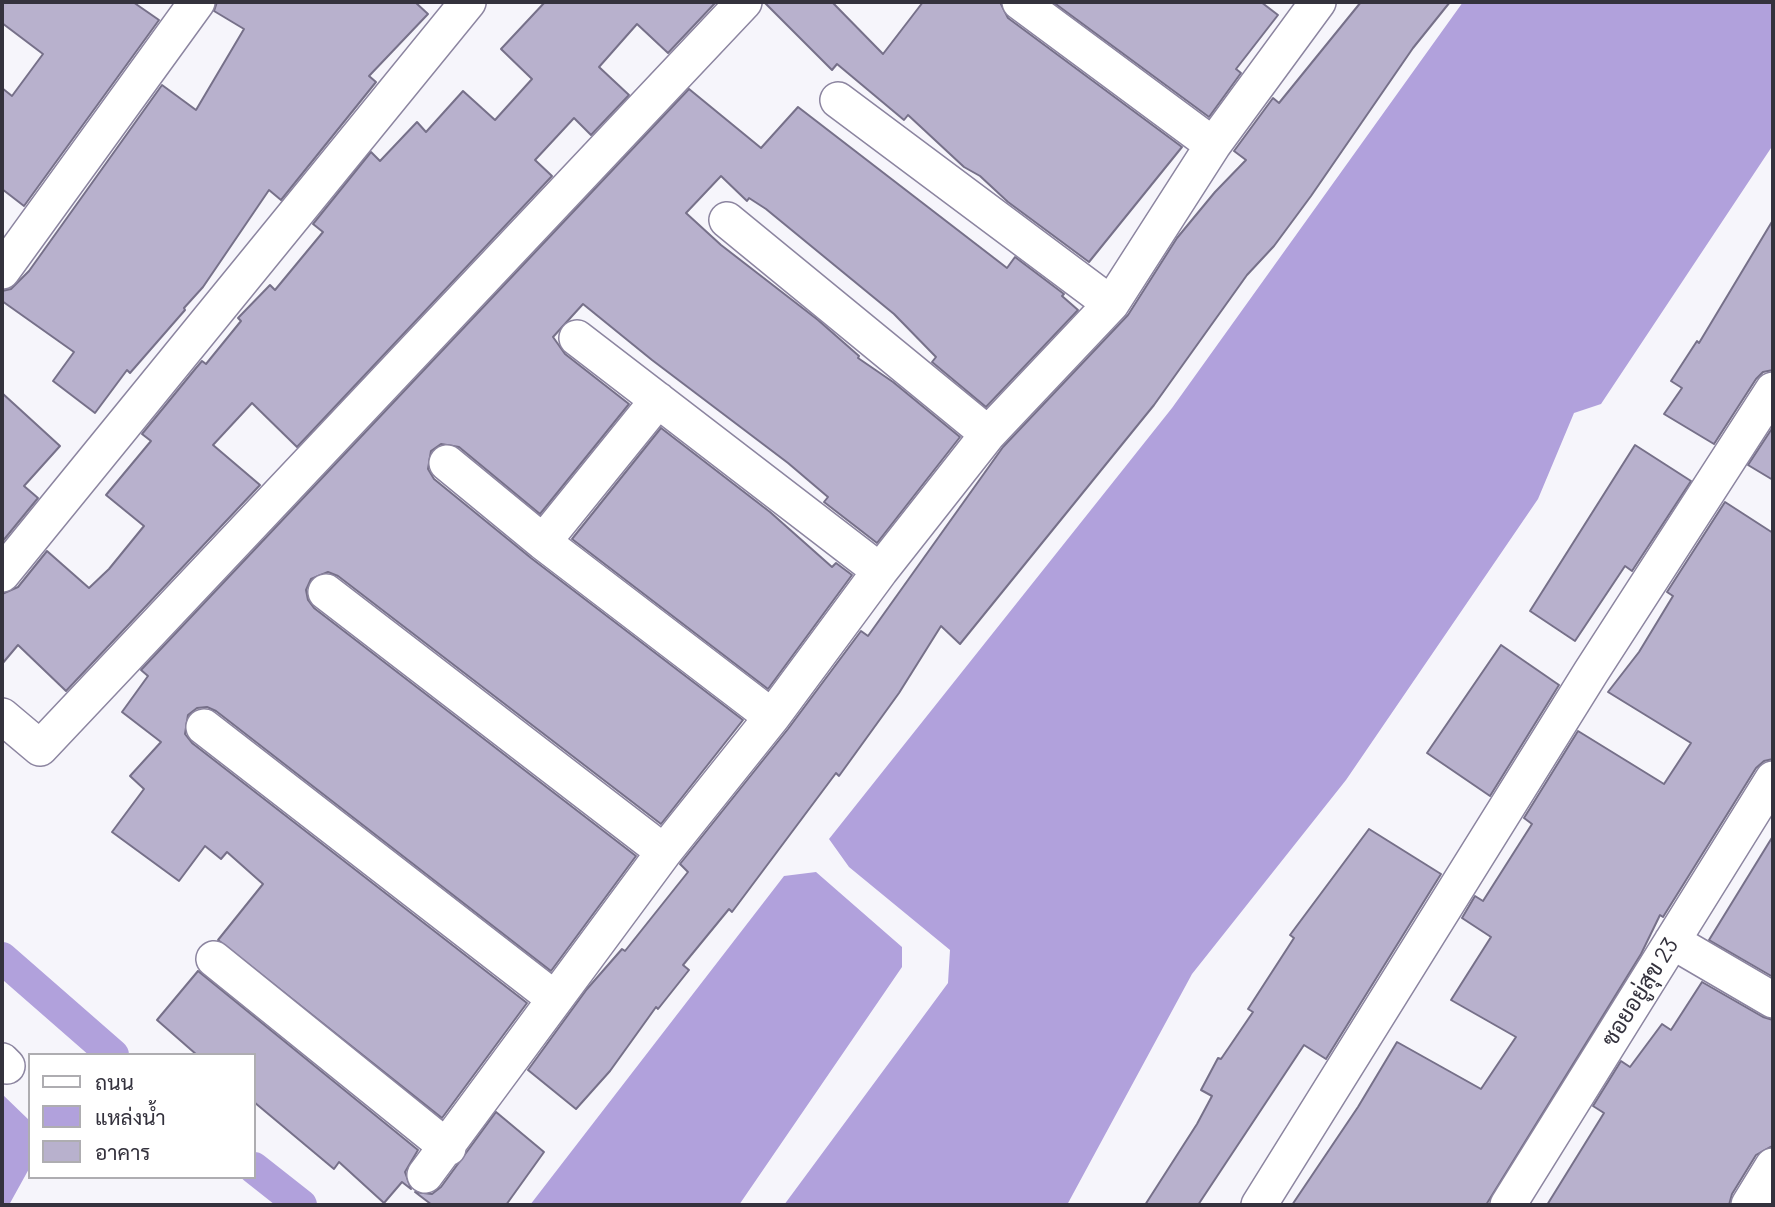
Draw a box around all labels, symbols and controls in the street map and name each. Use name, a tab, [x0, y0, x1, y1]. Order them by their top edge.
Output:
street label: ซอยอยู่สุข 23	[1596, 932, 1684, 1052]
legend	[28, 1053, 256, 1179]
text: ถนน	[95, 1069, 134, 1094]
text: แหล่งน้ำ	[95, 1104, 166, 1129]
text: อาคาร	[95, 1139, 151, 1164]

